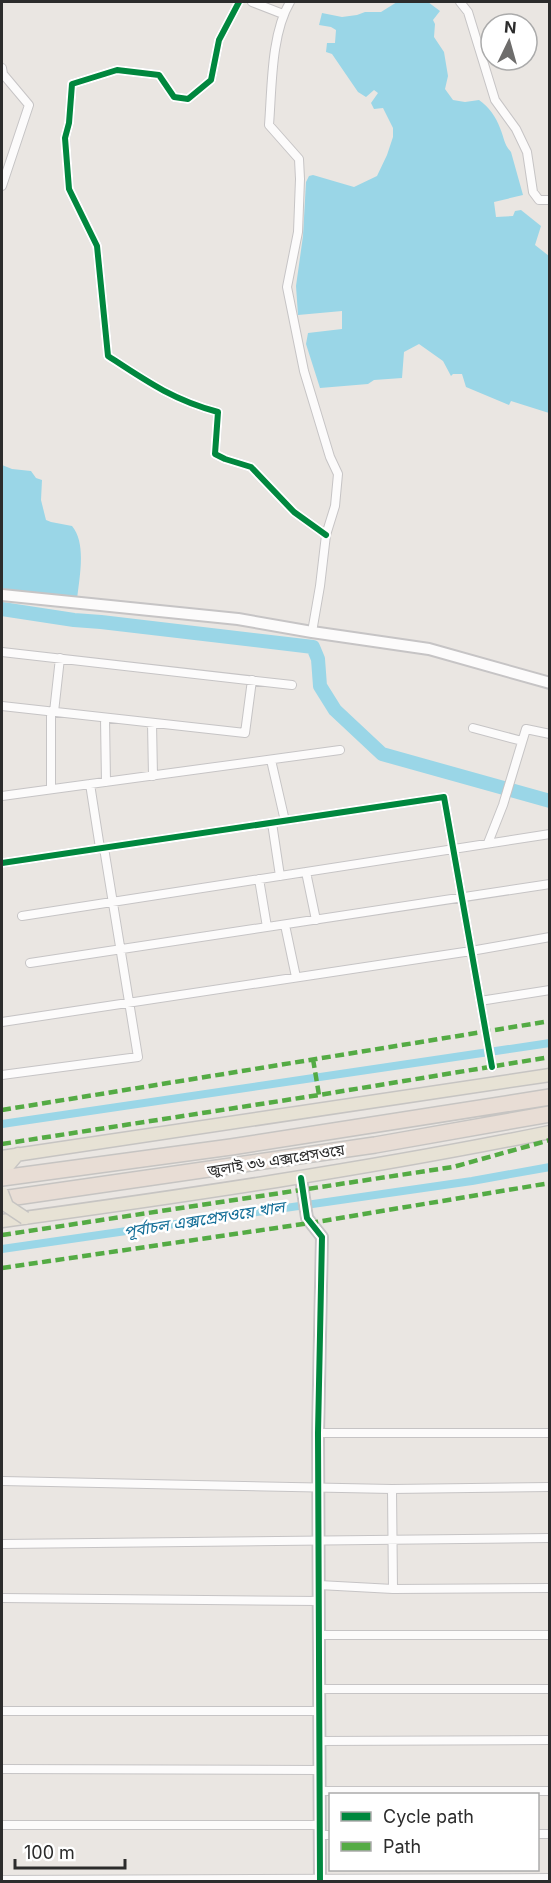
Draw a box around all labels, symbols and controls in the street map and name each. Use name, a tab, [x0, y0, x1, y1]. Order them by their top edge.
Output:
north arrow	[479, 12, 539, 72]
text: N	[503, 17, 517, 38]
street label: জুলাই ৩৬ এক্সপ্রেসওয়ে	[205, 1140, 346, 1180]
water label: পূর্বাচল এক্সপ্রেসওয়ে খাল	[122, 1196, 289, 1242]
legend	[329, 1793, 539, 1871]
text: Cycle path	[383, 1806, 474, 1827]
scale bar	[15, 1832, 124, 1870]
text: Path	[383, 1836, 421, 1857]
text: 100 m	[24, 1842, 75, 1863]

